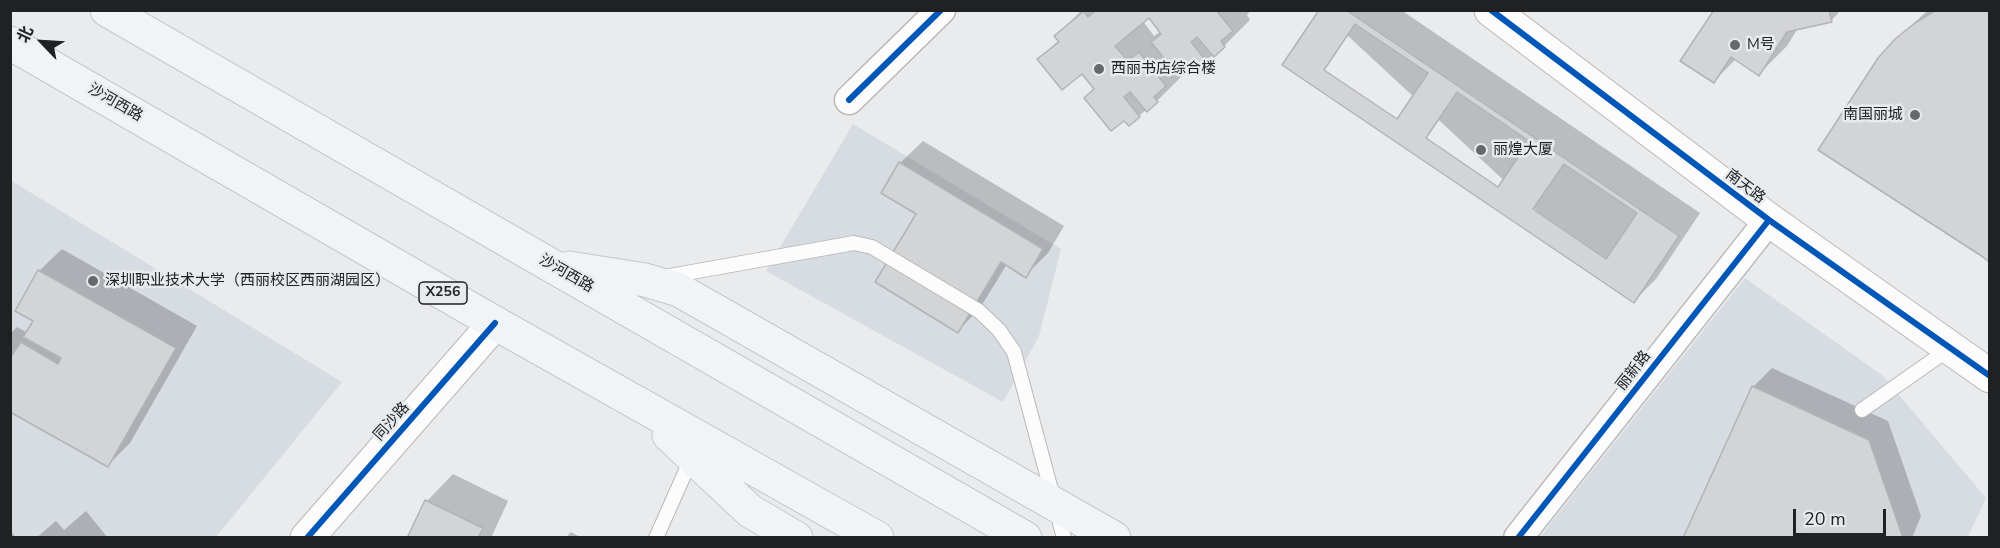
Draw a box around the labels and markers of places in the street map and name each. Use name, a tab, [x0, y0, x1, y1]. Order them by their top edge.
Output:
place label: M号	[1747, 36, 1775, 54]
marker: M号	[1728, 38, 1742, 52]
place label: 西丽书店综合楼	[1111, 60, 1216, 78]
marker: 西丽书店综合楼	[1092, 62, 1106, 76]
place label: 南国丽城	[1843, 106, 1903, 124]
marker: 南国丽城	[1908, 108, 1922, 122]
place label: 丽煌大厦	[1493, 141, 1553, 159]
marker: 丽煌大厦	[1474, 143, 1488, 157]
place label: 深圳职业技术大学（西丽校区西丽湖园区）	[105, 272, 390, 290]
marker: 深圳职业技术大学（西丽校区西丽湖园区）	[86, 274, 100, 288]

